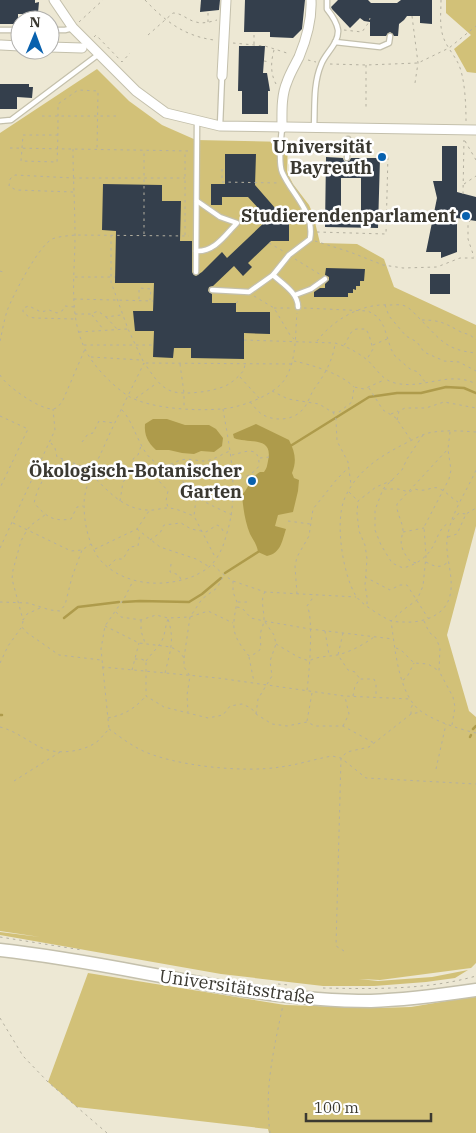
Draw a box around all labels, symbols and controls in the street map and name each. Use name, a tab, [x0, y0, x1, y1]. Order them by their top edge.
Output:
north arrow	[10, 10, 60, 60]
text: N	[30, 13, 41, 31]
place label: Universität Bayreuth	[272, 135, 372, 179]
marker: Universität Bayreuth	[376, 151, 388, 163]
place label: Studierendenparlament	[241, 204, 456, 227]
marker: Studierendenparlament	[460, 210, 472, 222]
place label: Ökologisch-Botanischer Garten	[29, 459, 242, 503]
marker: Ökologisch-Botanischer Garten	[246, 475, 258, 487]
street label: Universitätsstraße	[158, 964, 316, 1009]
scale bar	[306, 1090, 431, 1122]
text: 100 m	[314, 1098, 359, 1117]

